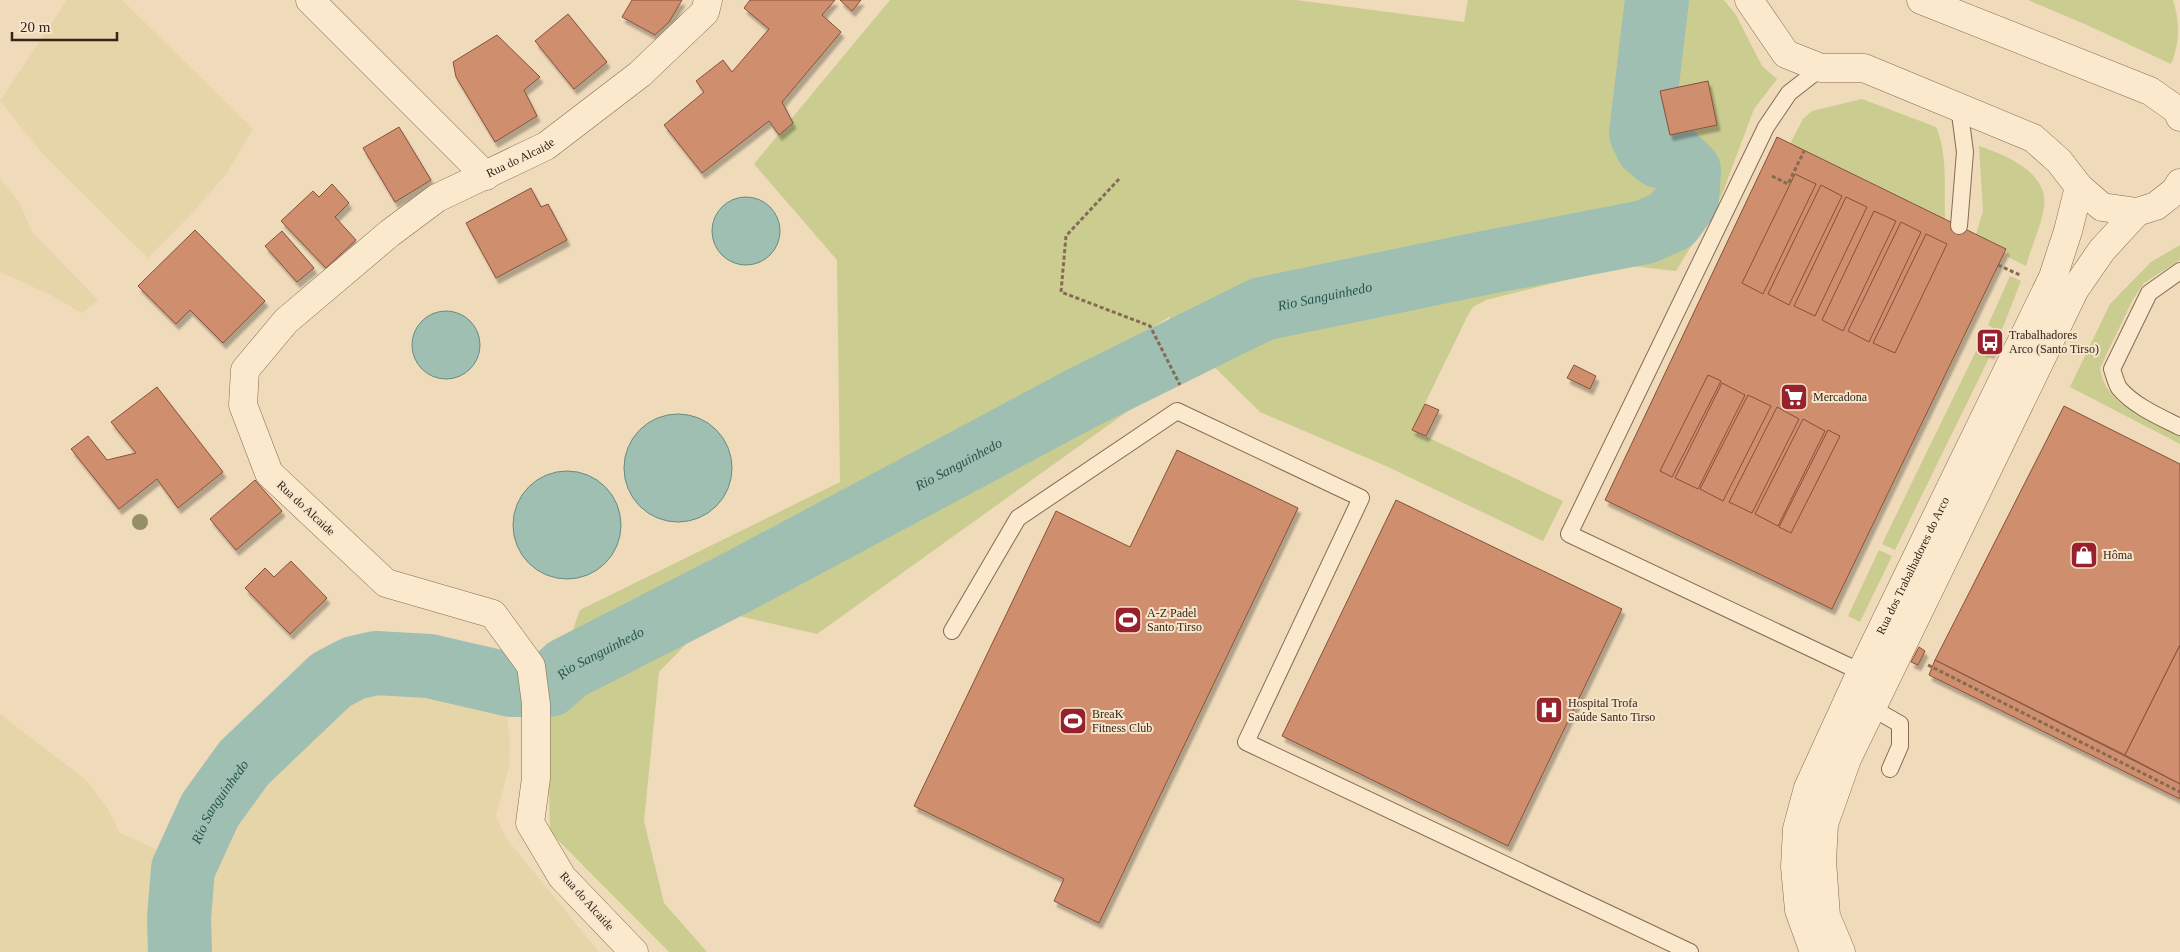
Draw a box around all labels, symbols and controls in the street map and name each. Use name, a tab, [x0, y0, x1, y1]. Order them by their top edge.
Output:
scale bar	[12, 10, 118, 42]
text: 20 m	[20, 19, 51, 35]
street label: Rua do Alcaide	[484, 135, 557, 180]
water label: Rio Sanguinhedo	[1275, 279, 1373, 314]
bus stop icon: Trabalhadores Arco (Santo Tirso)	[1975, 327, 2005, 357]
place label: Trabalhadores Arco (Santo Tirso)	[2009, 328, 2099, 356]
supermarket icon: Mercadona	[1779, 382, 1809, 412]
place label: Mercadona	[1813, 390, 1868, 404]
water label: Rio Sanguinhedo	[912, 435, 1005, 494]
street label: Rua do Alcaide	[274, 478, 338, 538]
street label: Rua dos Trabalhadores do Arco	[1873, 495, 1952, 637]
shop icon: Hôma	[2069, 540, 2099, 570]
place label: Hôma	[2103, 548, 2133, 562]
sports icon: A-Z Padel Santo Tirso	[1113, 605, 1143, 635]
place label: A-Z Padel Santo Tirso	[1147, 606, 1202, 634]
water label: Rio Sanguinhedo	[553, 624, 646, 683]
hospital icon: Hospital Trofa Saúde Santo Tirso	[1534, 695, 1564, 725]
place label: Hospital Trofa Saúde Santo Tirso	[1568, 696, 1655, 724]
sports icon: BreaK Fitness Club	[1058, 706, 1088, 736]
place label: BreaK Fitness Club	[1092, 707, 1152, 735]
water label: Rio Sanguinhedo	[188, 757, 252, 847]
street label: Rua do Alcaide	[557, 869, 617, 933]

